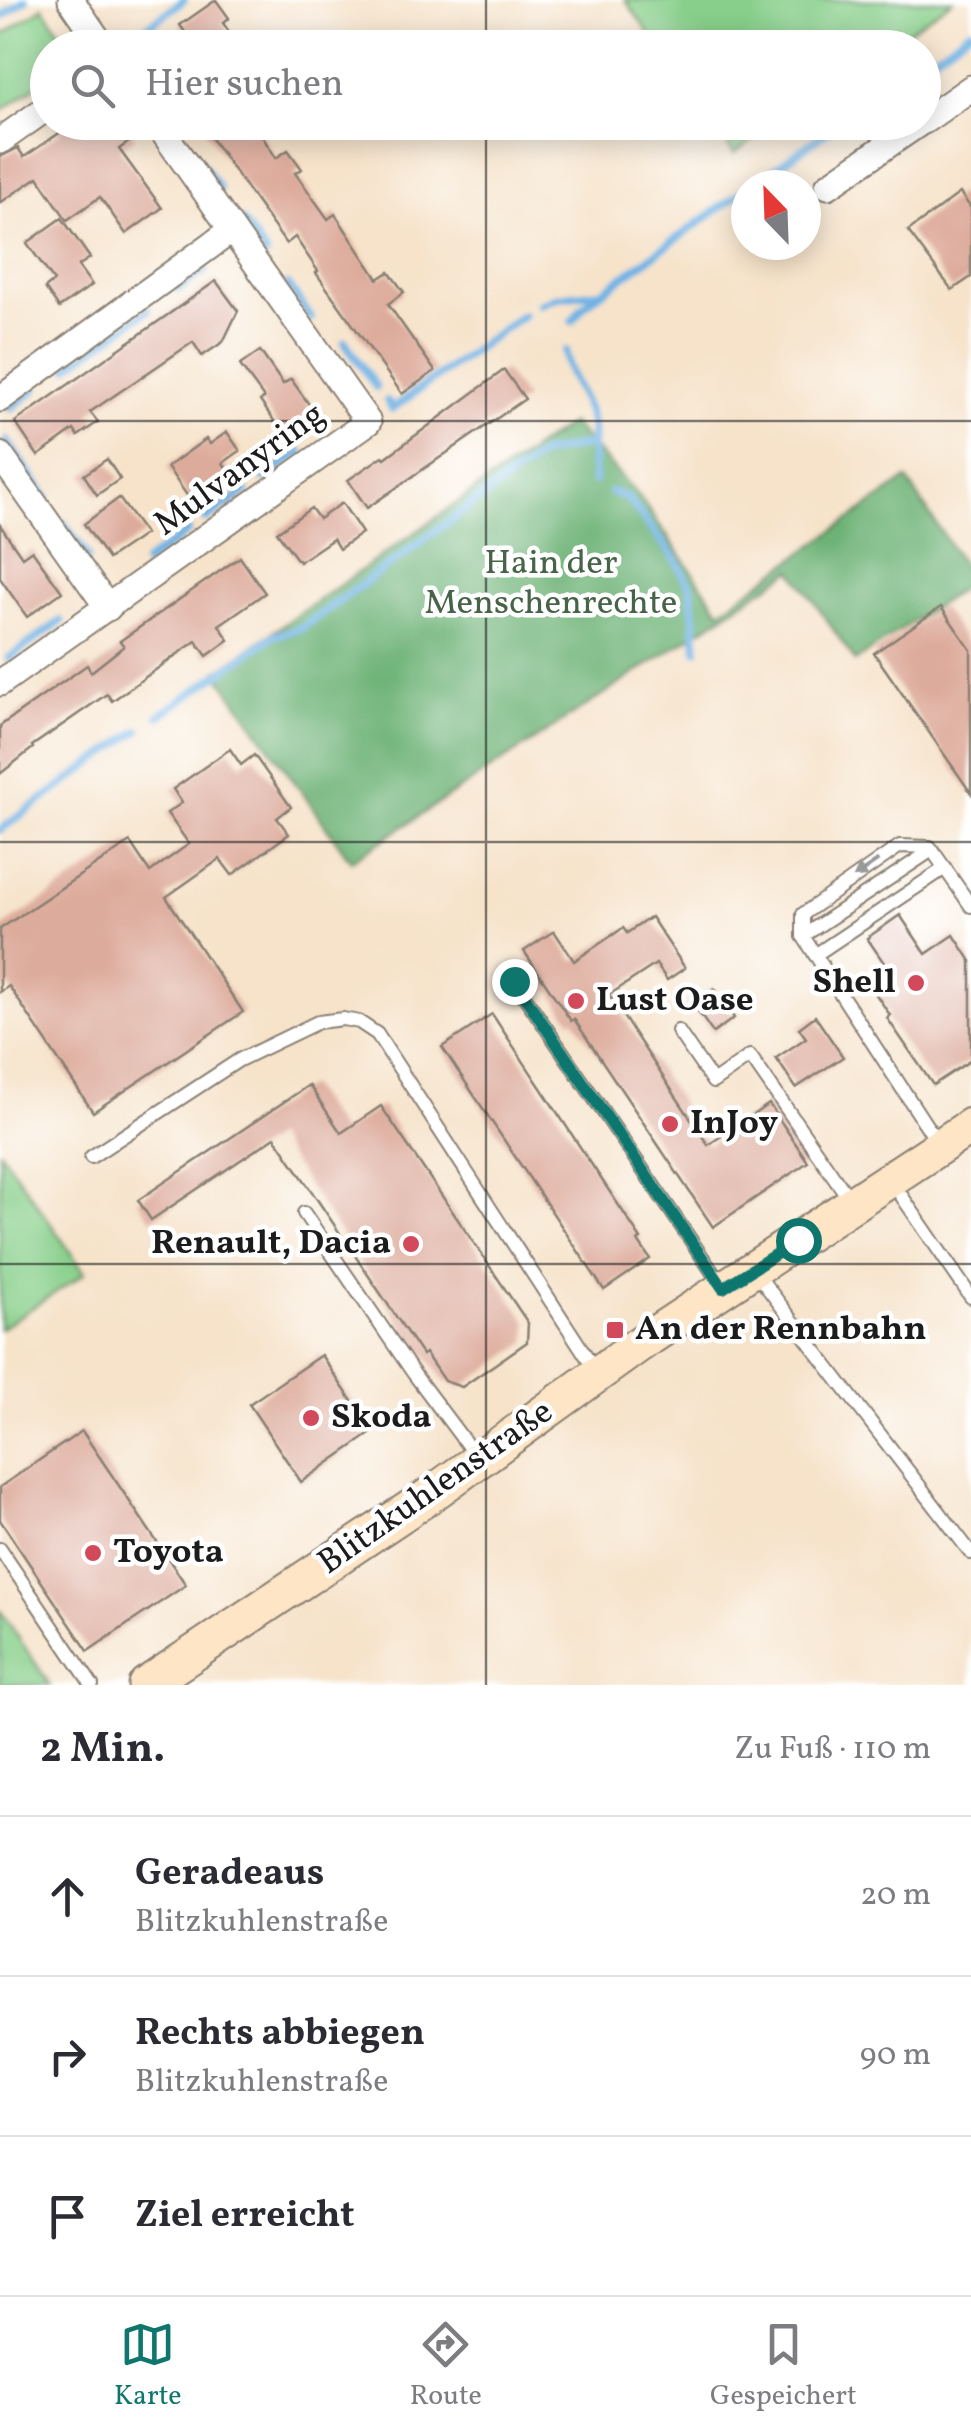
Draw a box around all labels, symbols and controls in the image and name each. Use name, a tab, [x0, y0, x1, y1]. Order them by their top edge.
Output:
search box	[30, 30, 941, 140]
icon: search	[65, 58, 120, 113]
text: Hier suchen	[145, 59, 344, 112]
north arrow	[731, 170, 821, 260]
street label: Mulvanyring	[145, 392, 335, 548]
park label: Hain der Menschenrechte	[425, 540, 677, 628]
one-way arrow	[852, 859, 879, 878]
route end	[492, 959, 538, 1005]
place label: Shell	[813, 959, 896, 1007]
marker: Shell	[905, 972, 927, 994]
place label: Lust Oase	[596, 977, 754, 1025]
marker: Lust Oase	[565, 990, 587, 1012]
place label: InJoy	[690, 1100, 779, 1148]
marker: InJoy	[659, 1113, 681, 1135]
route start	[776, 1218, 822, 1264]
place label: Renault, Dacia	[151, 1220, 391, 1268]
marker: Renault, Dacia	[400, 1233, 422, 1255]
place label: An der Rennbahn	[635, 1306, 926, 1354]
marker: An der Rennbahn	[604, 1319, 626, 1341]
street label: Blitzkuhlenstraße	[309, 1389, 563, 1587]
place label: Skoda	[331, 1394, 432, 1442]
marker: Skoda	[300, 1407, 322, 1429]
place label: Toyota	[113, 1529, 224, 1577]
marker: Toyota	[82, 1542, 104, 1564]
text: 2 Min.	[40, 1721, 165, 1780]
text: Zu Fuß · 110 m	[734, 1728, 931, 1772]
text: Geradeaus	[135, 1848, 324, 1901]
icon: ahead	[40, 1869, 95, 1924]
text: 20 m	[860, 1874, 931, 1918]
text: Blitzkuhlenstraße	[135, 1901, 388, 1945]
text: Rechts abbiegen	[135, 2008, 425, 2061]
icon: right	[40, 2029, 95, 2084]
text: 90 m	[860, 2034, 931, 2078]
text: Blitzkuhlenstraße	[135, 2061, 388, 2105]
icon: arrive	[40, 2189, 95, 2244]
text: Ziel erreicht	[135, 2190, 355, 2243]
tab: Karte	[114, 2317, 182, 2416]
tab: Route	[410, 2317, 482, 2416]
tab: Gespeichert	[710, 2317, 857, 2416]

